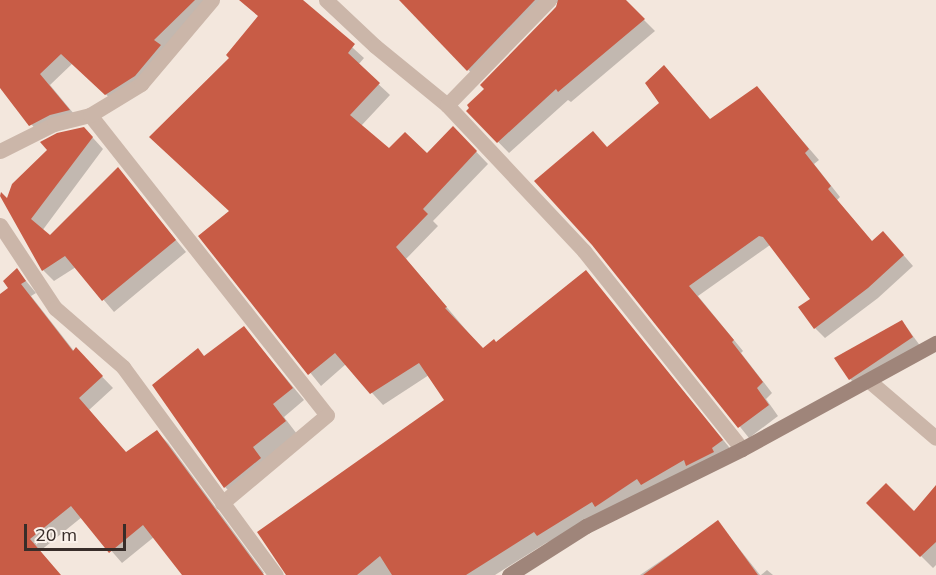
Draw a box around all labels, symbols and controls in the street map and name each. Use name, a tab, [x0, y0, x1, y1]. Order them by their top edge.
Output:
scale bar	[27, 512, 129, 550]
text: 20 m	[35, 523, 77, 546]

